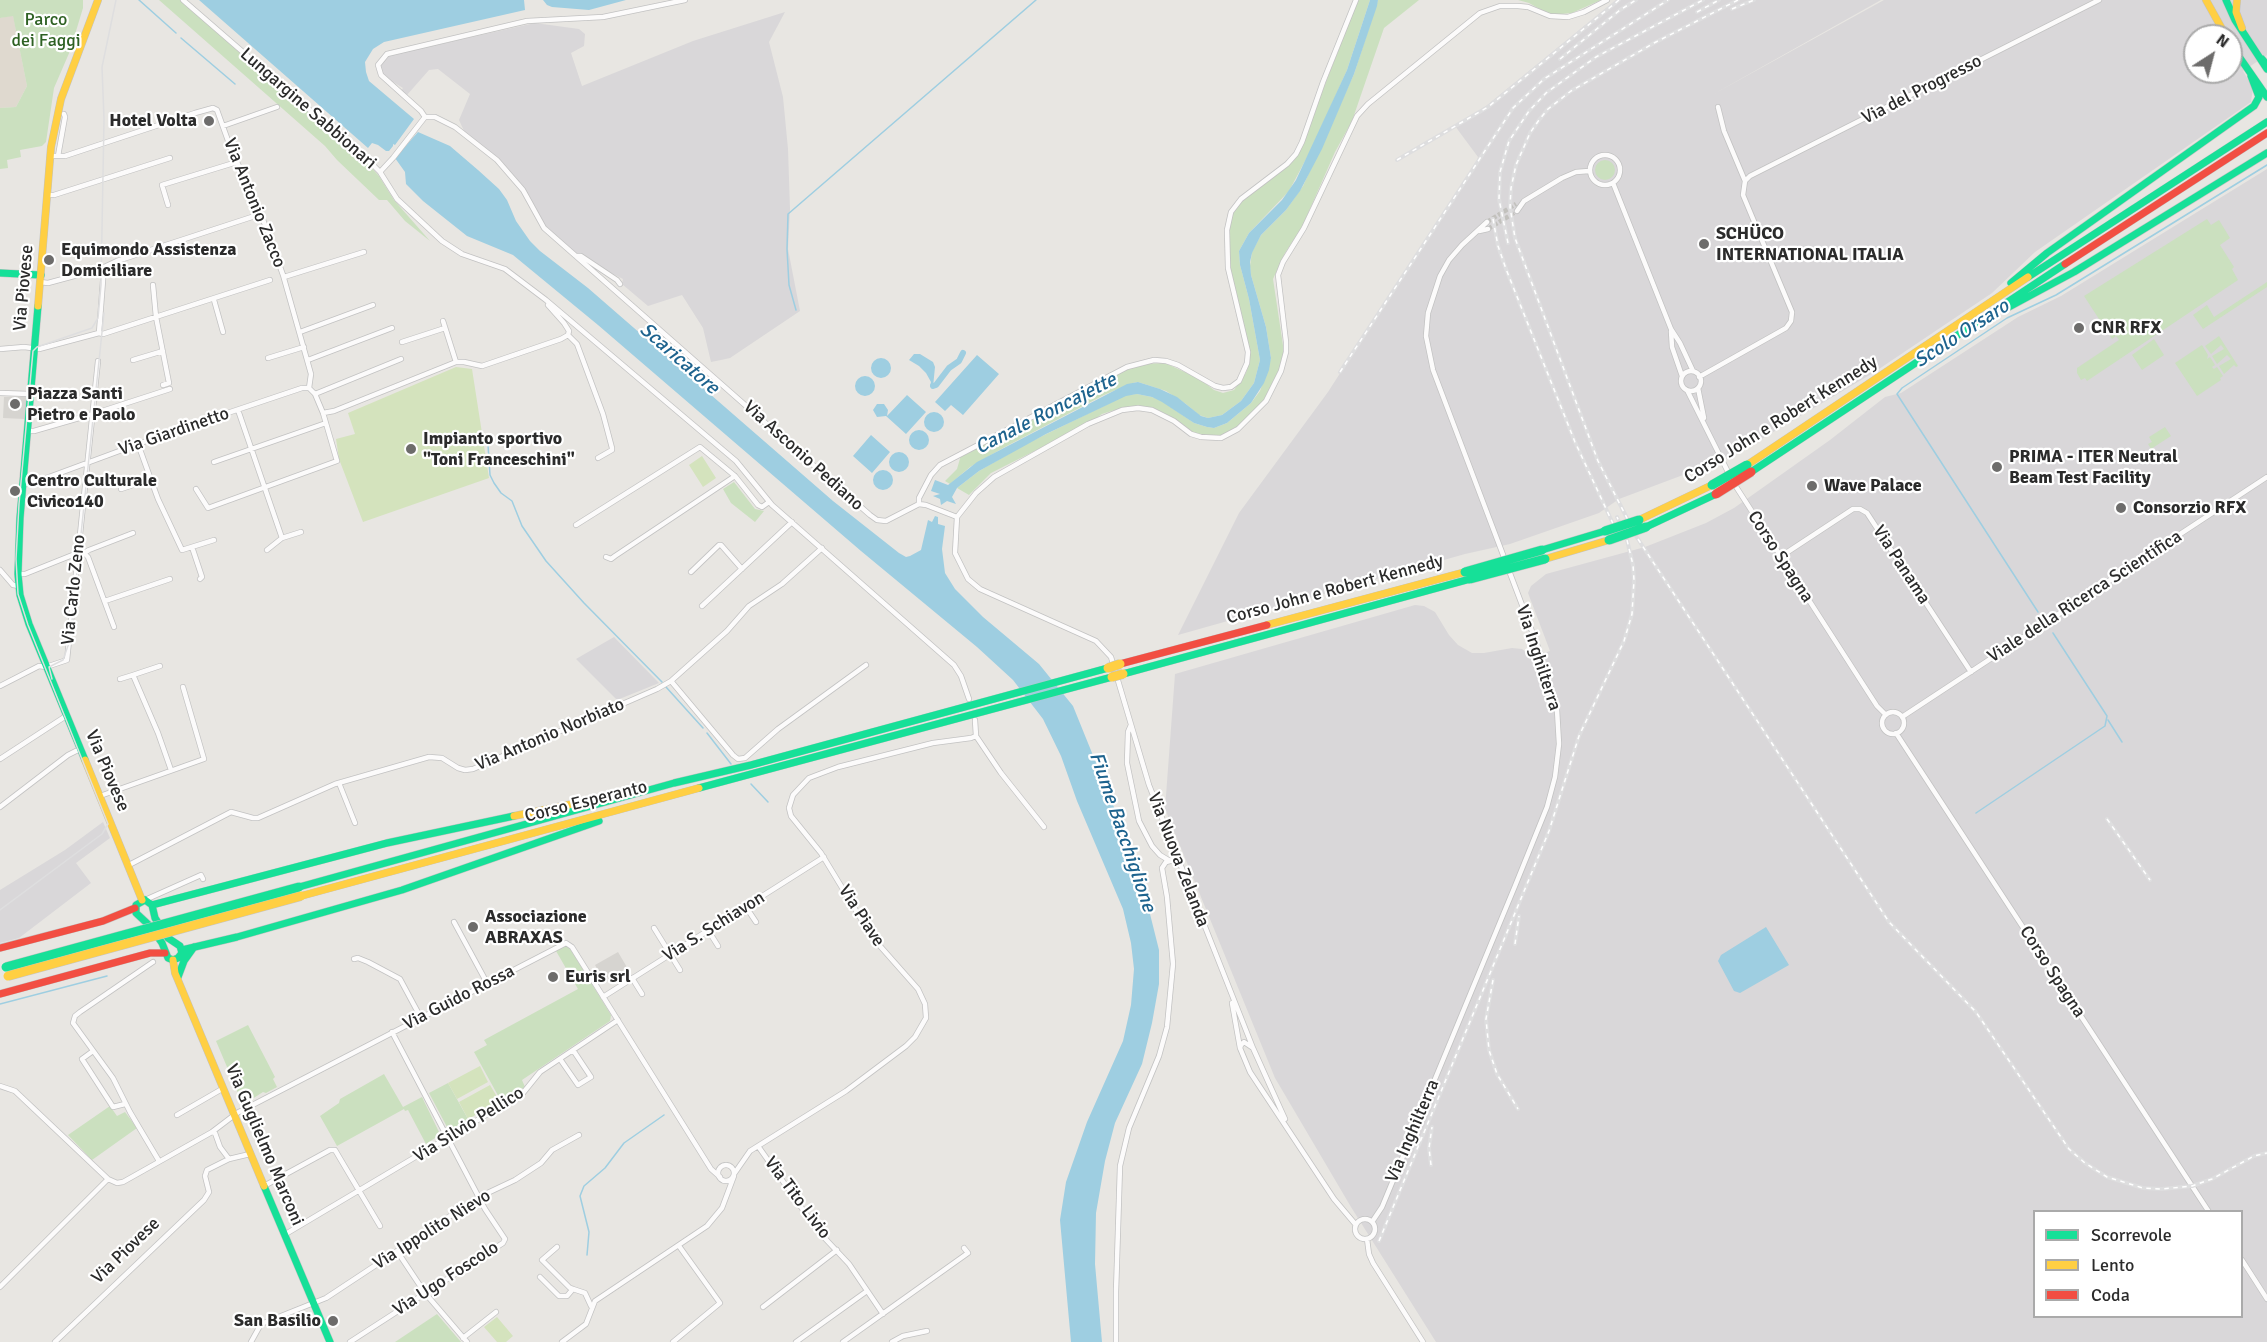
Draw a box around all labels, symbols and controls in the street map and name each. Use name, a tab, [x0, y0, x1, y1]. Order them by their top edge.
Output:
park label: Parco dei Faggi	[11, 9, 81, 52]
north arrow	[2183, 24, 2243, 84]
text: N	[2212, 30, 2233, 52]
street label: Lungargine Sabbionari	[235, 44, 381, 174]
street label: Via del Progresso	[1858, 51, 1986, 129]
place label: Hotel Volta	[109, 110, 197, 132]
marker: Hotel Volta	[202, 114, 216, 128]
street label: Via Antonio Zacco	[218, 135, 290, 271]
place label: SCHÜCO INTERNATIONAL ITALIA	[1716, 223, 1904, 266]
marker: SCHÜCO INTERNATIONAL ITALIA	[1697, 237, 1711, 251]
place label: Equimondo Assistenza Domiciliare	[61, 239, 236, 282]
street label: Via Piovese	[9, 244, 39, 332]
marker: Equimondo Assistenza Domiciliare	[42, 253, 56, 267]
water label: Scolo Orsaro	[1910, 295, 2014, 373]
place label: CNR RFX	[2091, 317, 2161, 339]
water label: Scaricatore	[634, 318, 724, 400]
marker: CNR RFX	[2072, 321, 2086, 335]
street label: Corso John e Robert Kennedy	[1680, 352, 1882, 488]
water label: Canale Roncajette	[971, 368, 1121, 460]
place label: Piazza Santi Pietro e Paolo	[27, 383, 135, 426]
street label: Via Asconio Pediano	[738, 396, 868, 516]
marker: Piazza Santi Pietro e Paolo	[8, 397, 22, 411]
street label: Via Giardinetto	[116, 403, 232, 461]
place label: Impianto sportivo "Toni Franceschini"	[423, 428, 575, 470]
marker: Impianto sportivo "Toni Franceschini"	[404, 442, 418, 456]
place label: PRIMA - ITER Neutral Beam Test Facility	[2009, 446, 2178, 488]
marker: PRIMA - ITER Neutral Beam Test Facility	[1990, 460, 2004, 474]
place label: Centro Culturale Civico140	[27, 470, 157, 512]
place label: Wave Palace	[1824, 475, 1922, 497]
marker: Wave Palace	[1805, 479, 1819, 493]
marker: Centro Culturale Civico140	[8, 484, 22, 498]
place label: Consorzio RFX	[2133, 497, 2246, 519]
marker: Consorzio RFX	[2114, 501, 2128, 515]
street label: Corso Spagna	[1742, 507, 1818, 607]
street label: Via Panama	[1868, 522, 1934, 608]
street label: Viale della Ricerca Scientifica	[1984, 526, 2186, 668]
street label: Via Carlo Zeno	[57, 534, 91, 646]
street label: Corso John e Robert Kennedy	[1224, 551, 1446, 629]
street label: Via Inghilterra	[1511, 602, 1565, 714]
street label: Via Antonio Norbiato	[472, 694, 628, 776]
street label: Via Piovese	[80, 727, 134, 815]
water label: Fiume Bacchiglione	[1083, 749, 1161, 915]
street label: Corso Esperanto	[523, 776, 649, 828]
street label: Via Nuova Zelanda	[1142, 790, 1214, 930]
street label: Via Piave	[833, 881, 889, 951]
street label: Via S. Schiavon	[659, 887, 769, 967]
place label: Associazione ABRAXAS	[485, 906, 587, 948]
marker: Associazione ABRAXAS	[466, 920, 480, 934]
street label: Corso Spagna	[2014, 922, 2090, 1022]
street label: Via Guido Rossa	[400, 961, 518, 1035]
place label: Euris srl	[565, 966, 631, 988]
marker: Euris srl	[546, 970, 560, 984]
street label: Via Guglielmo Marconi	[220, 1061, 308, 1229]
street label: Via Inghilterra	[1382, 1076, 1444, 1186]
street label: Via Silvio Pellico	[410, 1082, 528, 1168]
street label: Via Tito Livio	[759, 1153, 835, 1243]
street label: Via Ippolito Nievo	[369, 1185, 495, 1275]
legend	[2033, 1210, 2243, 1318]
street label: Via Piovese	[87, 1213, 165, 1289]
text: Scorrevole	[2091, 1224, 2172, 1246]
street label: Via Ugo Foscolo	[389, 1237, 503, 1321]
text: Lento	[2091, 1254, 2134, 1276]
text: Coda	[2091, 1284, 2130, 1306]
place label: San Basilio	[234, 1310, 321, 1332]
marker: San Basilio	[326, 1314, 340, 1328]

